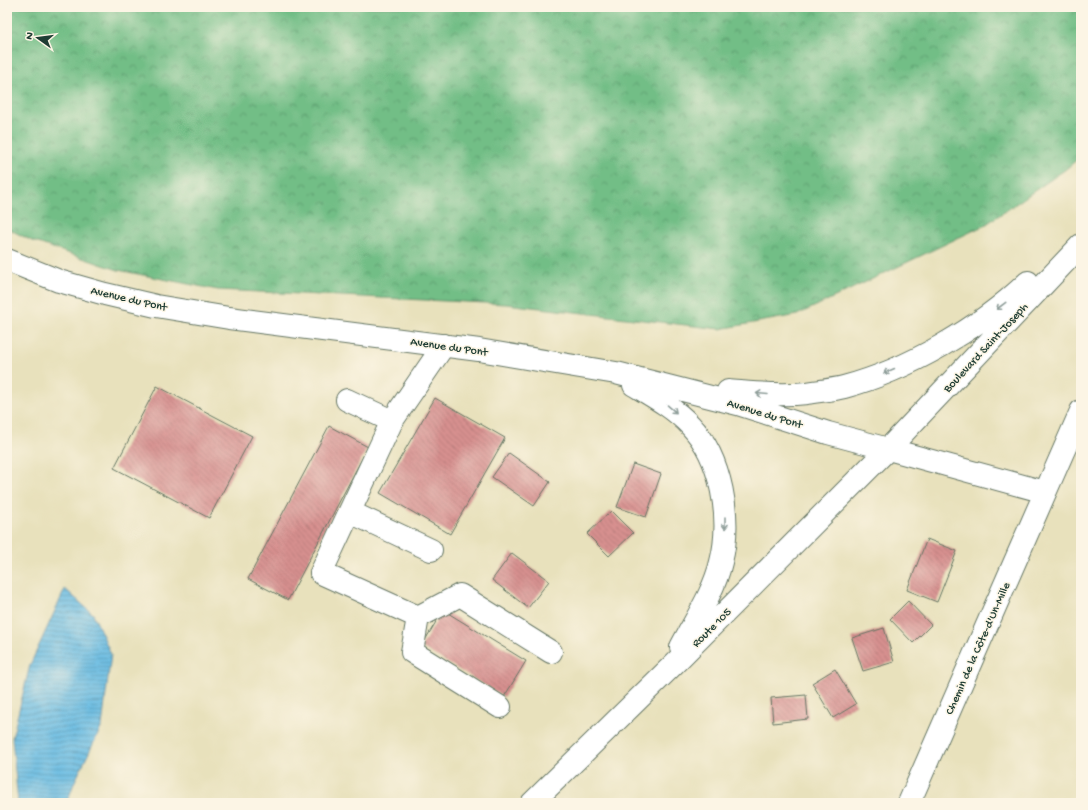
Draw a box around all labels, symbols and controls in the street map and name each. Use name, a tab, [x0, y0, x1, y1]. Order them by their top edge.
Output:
north arrow	[18, 18, 58, 58]
text: N	[24, 31, 37, 41]
street label: Avenue du Pont	[89, 284, 169, 316]
street label: Boulevard Saint-Joseph	[941, 300, 1032, 397]
one-way arrow	[995, 302, 1006, 310]
street label: Avenue du Pont	[409, 336, 489, 360]
one-way arrow	[883, 368, 895, 375]
one-way arrow	[756, 390, 769, 398]
street label: Avenue du Pont	[725, 397, 805, 433]
one-way arrow	[667, 405, 678, 414]
one-way arrow	[721, 516, 729, 529]
street label: Chemin de la Côte-d'Un-Mille	[943, 580, 1015, 717]
street label: Route 105	[690, 606, 735, 651]

